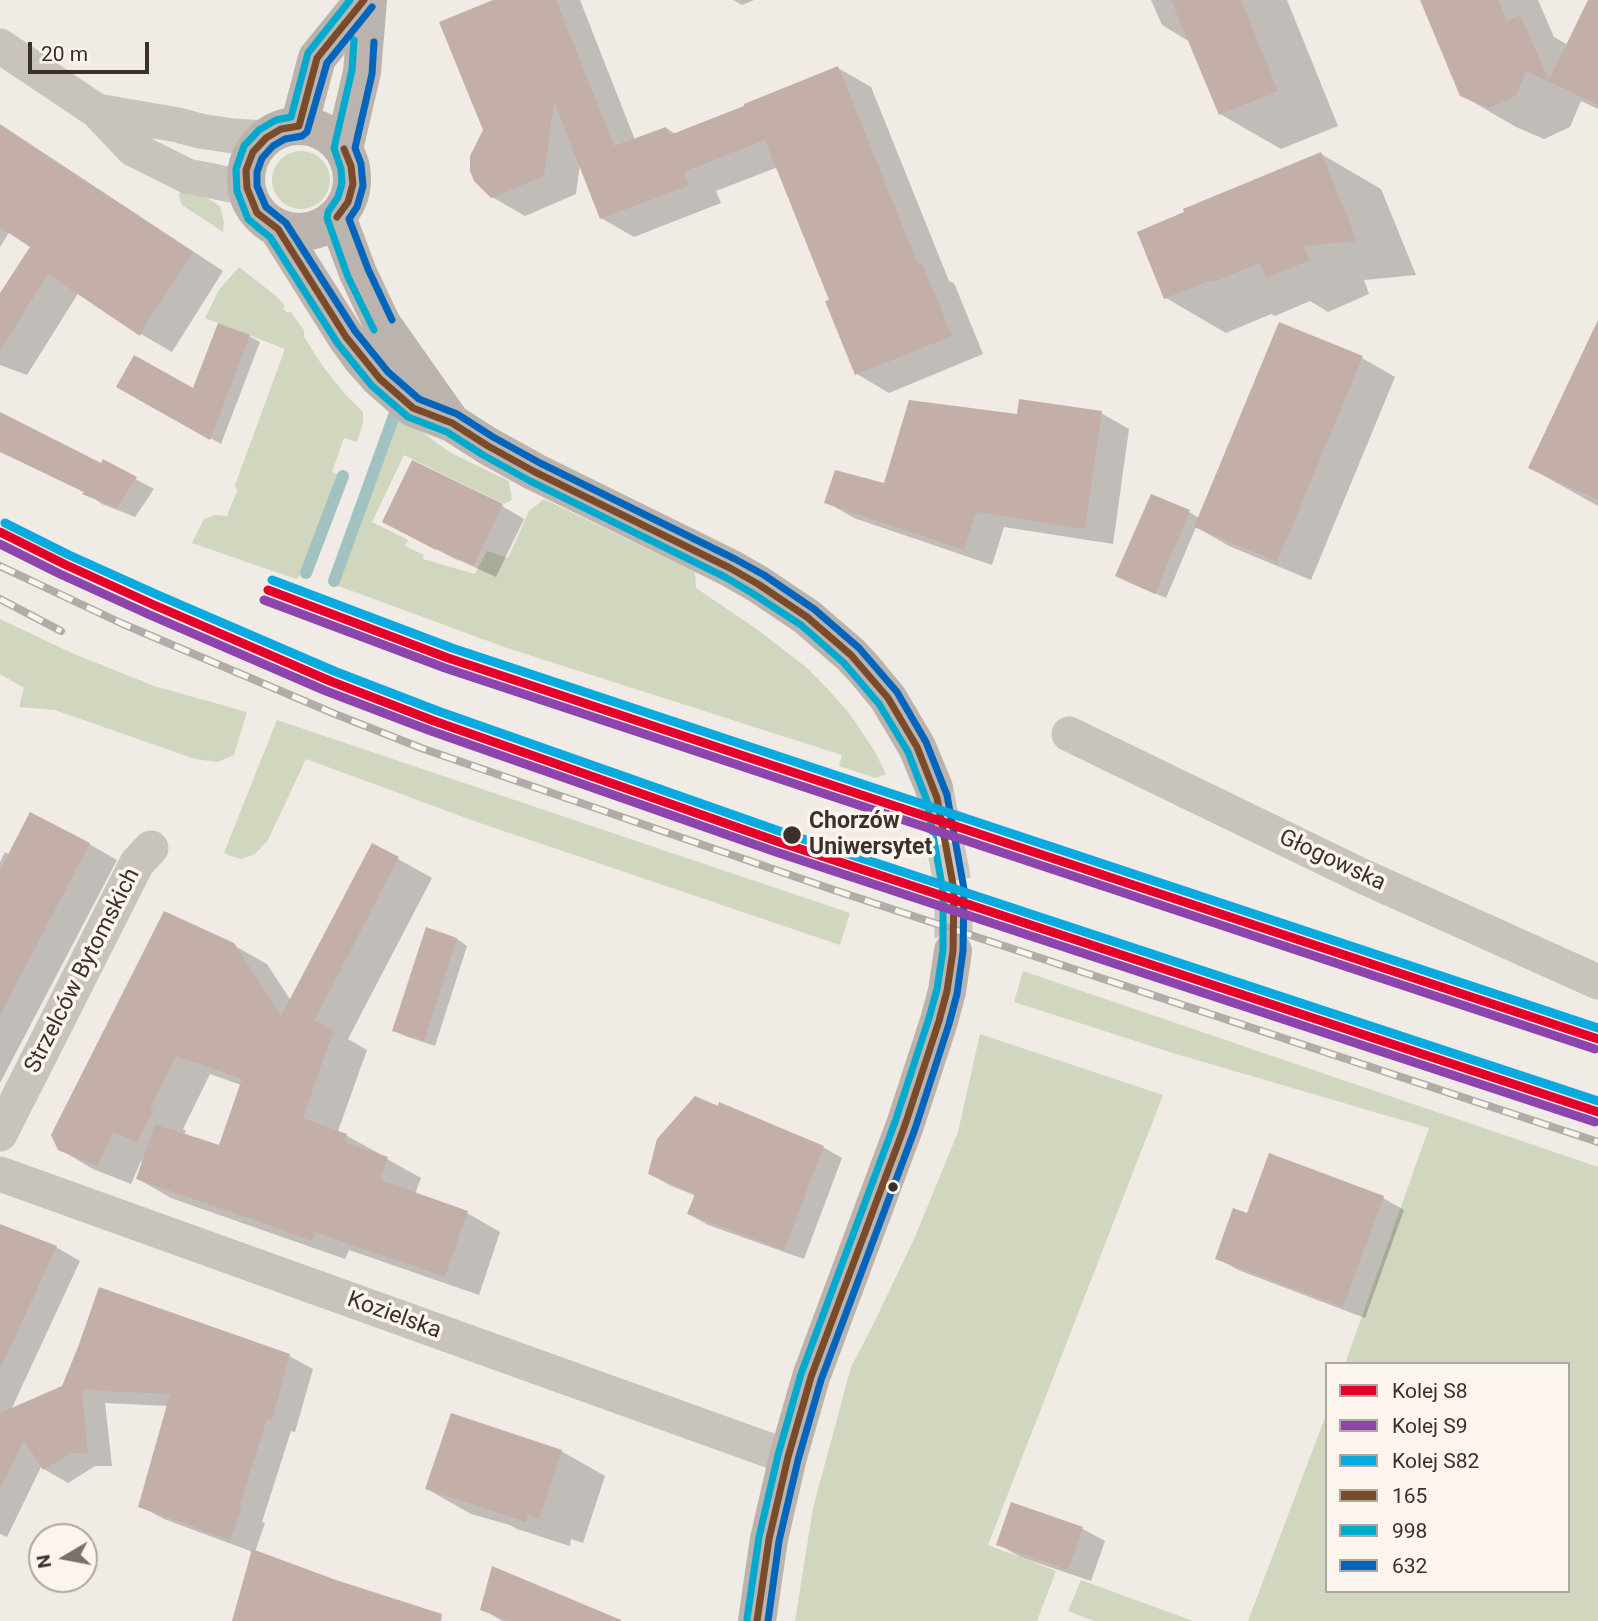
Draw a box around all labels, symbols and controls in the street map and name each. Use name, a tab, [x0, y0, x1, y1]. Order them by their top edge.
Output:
scale bar	[32, 28, 152, 72]
text: 20 m	[41, 42, 88, 66]
place label: Chorzów Uniwersytet	[809, 808, 932, 862]
marker: Chorzów Uniwersytet	[781, 824, 803, 846]
street label: Głogowska	[1274, 824, 1390, 898]
street label: Strzelców Bytomskich	[19, 864, 147, 1078]
unlabelled marker	[886, 1180, 900, 1194]
street label: Kozielska	[343, 1286, 445, 1346]
legend	[1325, 1362, 1570, 1593]
text: Kolej S8	[1392, 1379, 1468, 1403]
text: Kolej S9	[1392, 1414, 1468, 1438]
text: Kolej S82	[1392, 1449, 1479, 1473]
text: 165	[1392, 1484, 1427, 1508]
text: 998	[1392, 1519, 1427, 1543]
north arrow	[28, 1523, 98, 1593]
text: N	[31, 1553, 56, 1570]
text: 632	[1392, 1554, 1427, 1578]

